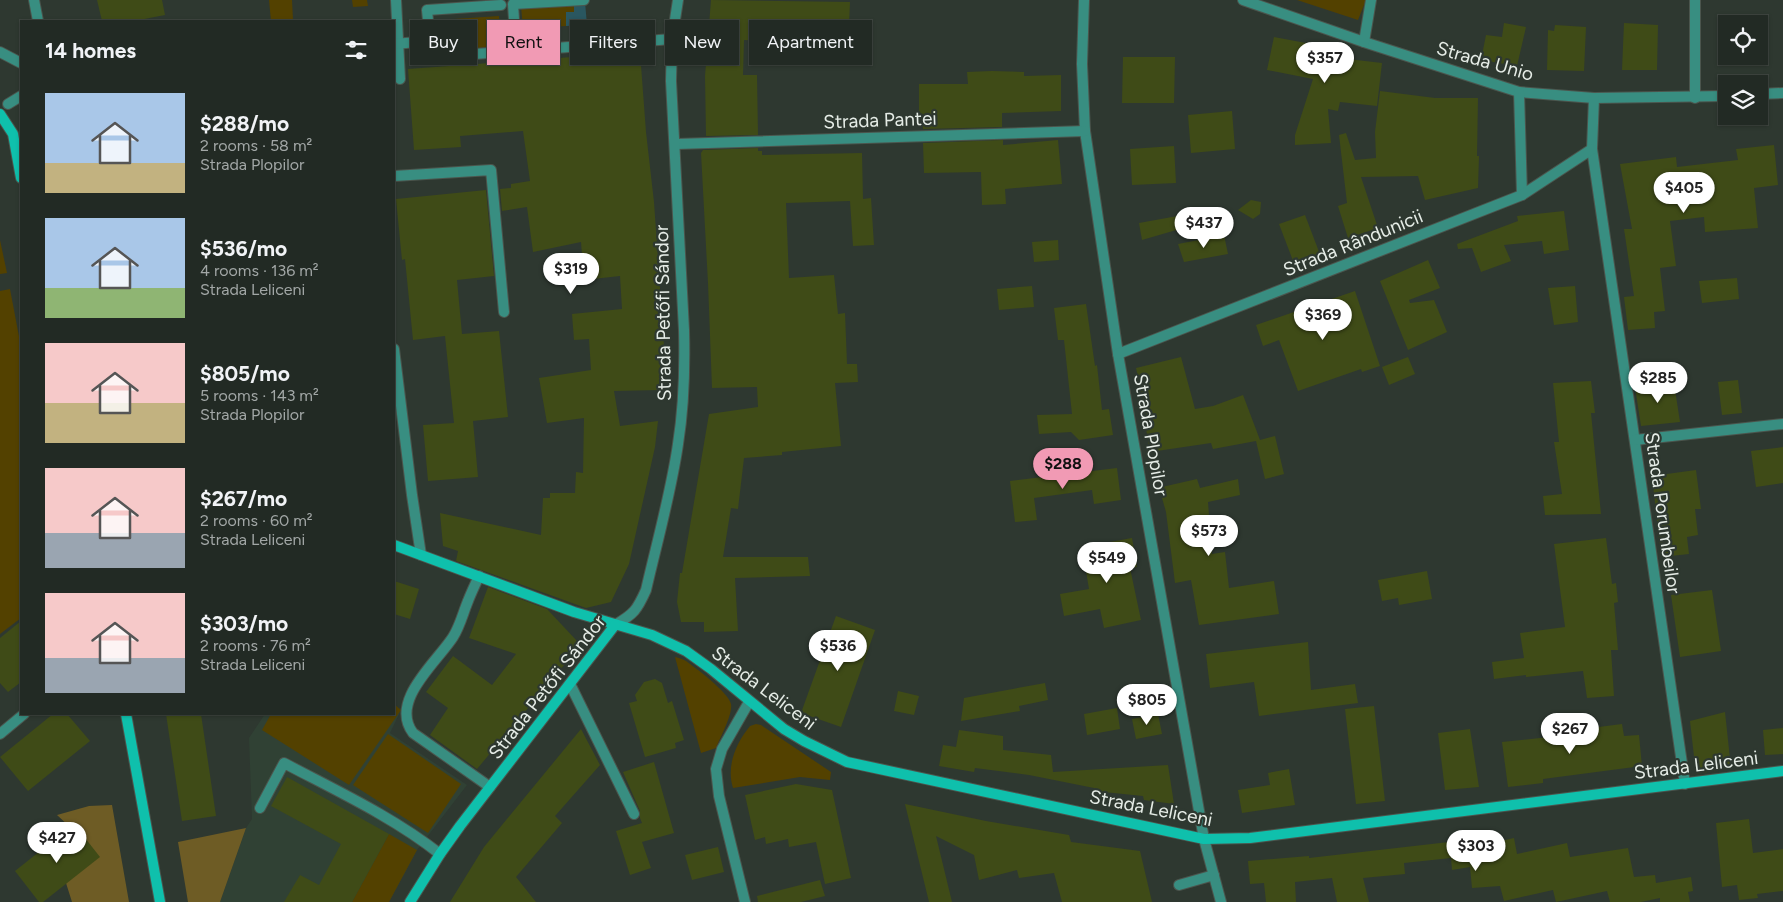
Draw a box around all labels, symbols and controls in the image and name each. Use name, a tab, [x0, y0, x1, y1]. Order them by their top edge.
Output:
map controls	[1718, 15, 1768, 125]
button: locate	[1718, 15, 1768, 65]
chip: Buy	[410, 20, 477, 65]
chip: Rent	[487, 20, 560, 65]
chip: Filters	[570, 20, 655, 65]
chip: New	[665, 20, 739, 65]
chip: Apartment	[749, 20, 872, 65]
icon: filters	[342, 36, 370, 64]
street label: Strada Unio	[1434, 36, 1536, 86]
text: 14 homes	[45, 38, 136, 63]
pin: $357	[1295, 42, 1355, 84]
text: $357	[1307, 48, 1343, 67]
button: layers	[1718, 75, 1768, 125]
street label: Strada Pantei	[823, 107, 937, 133]
text: $288/mo	[200, 111, 289, 136]
icon: home	[85, 113, 145, 173]
text: 2 rooms · 58 m²	[200, 136, 312, 155]
text: Strada Plopilor	[200, 155, 304, 174]
pin: $405	[1654, 172, 1714, 214]
text: $405	[1665, 178, 1703, 197]
street label: Strada Rândunicii	[1280, 205, 1426, 281]
pin: $437	[1174, 206, 1234, 249]
text: $437	[1186, 213, 1222, 232]
street label: Strada Petőfi Sándor	[650, 224, 676, 401]
text: $536/mo	[200, 236, 287, 261]
icon: home	[85, 238, 145, 298]
pin: $319	[541, 252, 601, 295]
text: $319	[554, 259, 588, 278]
text: 4 rooms · 136 m²	[200, 261, 319, 280]
text: Strada Leliceni	[200, 280, 305, 299]
pin: $369	[1293, 298, 1353, 341]
text: $369	[1305, 305, 1341, 324]
text: $805/mo	[200, 361, 290, 386]
pin: $285	[1628, 362, 1688, 404]
icon: home	[85, 363, 145, 423]
text: $285	[1639, 368, 1677, 387]
street label: Strada Plopilor	[1129, 372, 1173, 499]
text: 5 rooms · 143 m²	[200, 386, 319, 405]
text: Strada Plopilor	[200, 405, 304, 424]
street label: Strada Porumbeilor	[1640, 431, 1686, 596]
pin: $288	[1033, 448, 1093, 490]
text: $288	[1044, 454, 1082, 473]
text: $267/mo	[200, 486, 287, 511]
icon: home	[85, 488, 145, 548]
text: 2 rooms · 60 m²	[200, 511, 313, 530]
pin: $573	[1179, 514, 1239, 557]
text: $573	[1191, 521, 1227, 540]
text: Strada Leliceni	[200, 530, 305, 549]
pin: $549	[1077, 542, 1137, 584]
text: $549	[1088, 548, 1126, 567]
street label: Strada Petőfi Sándor	[484, 610, 611, 764]
text: $303/mo	[200, 611, 288, 636]
icon: home	[85, 613, 145, 673]
pin: $536	[808, 630, 868, 672]
text: 2 rooms · 76 m²	[200, 636, 311, 655]
text: $536	[820, 636, 856, 655]
street label: Strada Leliceni	[707, 641, 821, 735]
text: Strada Leliceni	[200, 655, 305, 674]
pin: $805	[1117, 684, 1177, 726]
text: $805	[1128, 690, 1166, 709]
pin: $267	[1540, 712, 1600, 755]
text: $267	[1552, 719, 1588, 738]
street label: Strada Leliceni	[1633, 746, 1759, 784]
street label: Strada Leliceni	[1087, 785, 1215, 831]
pin: $427	[27, 822, 87, 864]
text: $427	[38, 828, 76, 847]
pin: $303	[1446, 830, 1506, 872]
text: $303	[1457, 836, 1495, 855]

